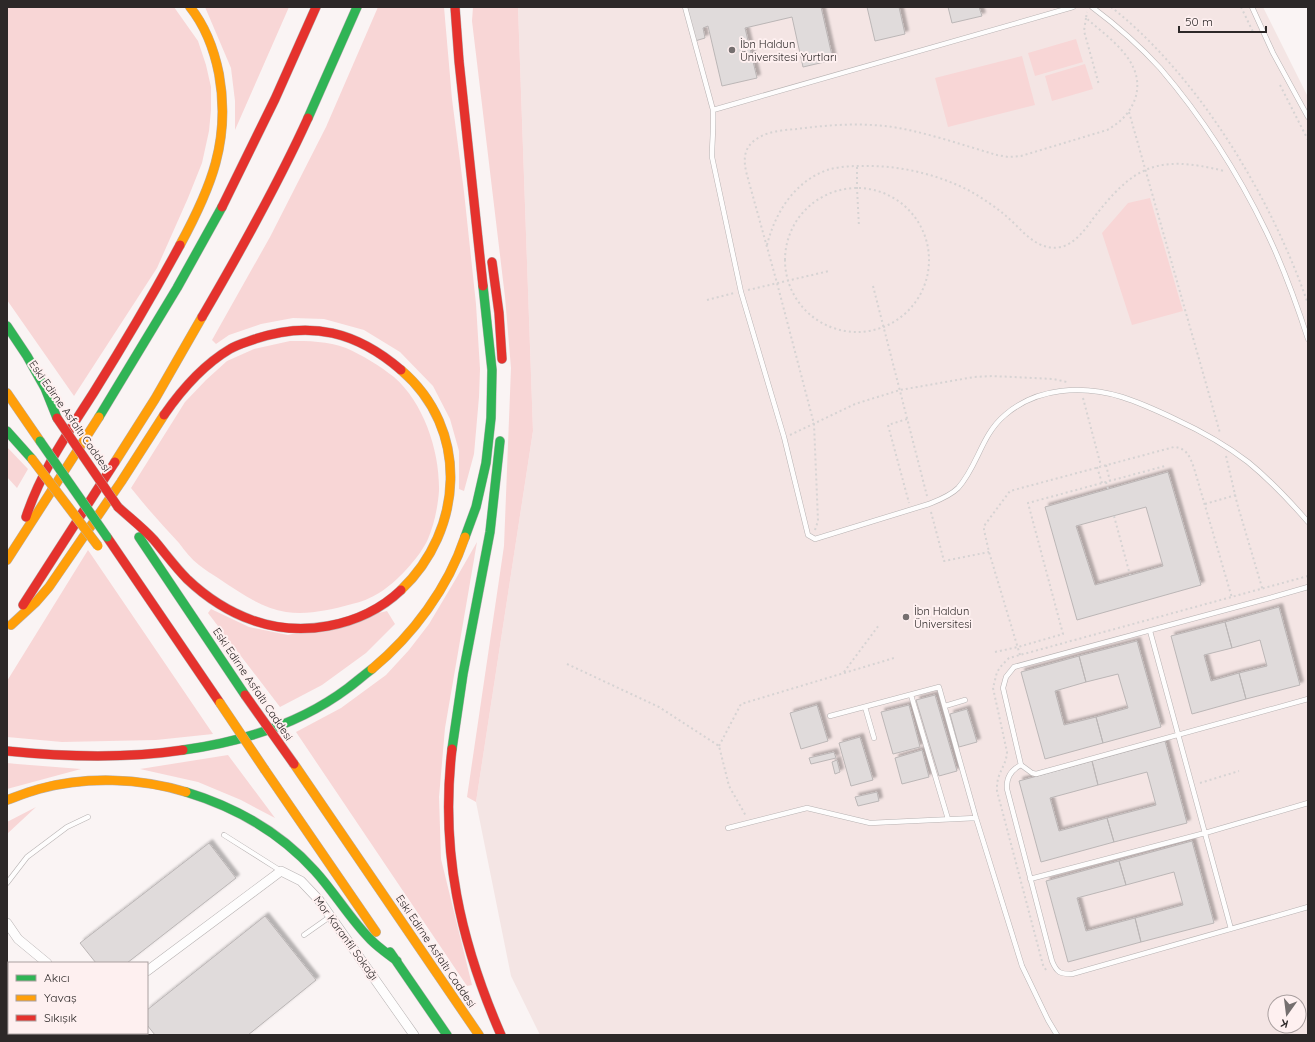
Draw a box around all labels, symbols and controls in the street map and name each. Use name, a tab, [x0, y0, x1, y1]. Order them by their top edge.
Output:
scale bar	[1179, 8, 1266, 34]
text: 50 m	[1185, 14, 1213, 29]
place label: İbn Haldun Üniversitesi Yurtları	[740, 37, 837, 64]
marker: İbn Haldun Üniversitesi Yurtları	[727, 45, 737, 55]
street label: Eski Edirne Asfaltı Caddesi	[26, 357, 114, 475]
place label: İbn Haldun Üniversitesi	[914, 604, 972, 631]
marker: İbn Haldun Üniversitesi	[901, 612, 911, 622]
street label: Eski Edirne Asfaltı Caddesi	[210, 625, 296, 743]
street label: Eski Edirne Asfaltı Caddesi	[393, 892, 479, 1010]
street label: Mor Karanfil Sokağı	[311, 893, 381, 983]
legend	[8, 962, 148, 1034]
text: Akıcı	[44, 970, 70, 985]
text: Yavaş	[44, 990, 77, 1005]
north arrow	[1267, 994, 1307, 1034]
text: Sıkışık	[44, 1010, 77, 1025]
text: K	[1279, 1016, 1290, 1031]

